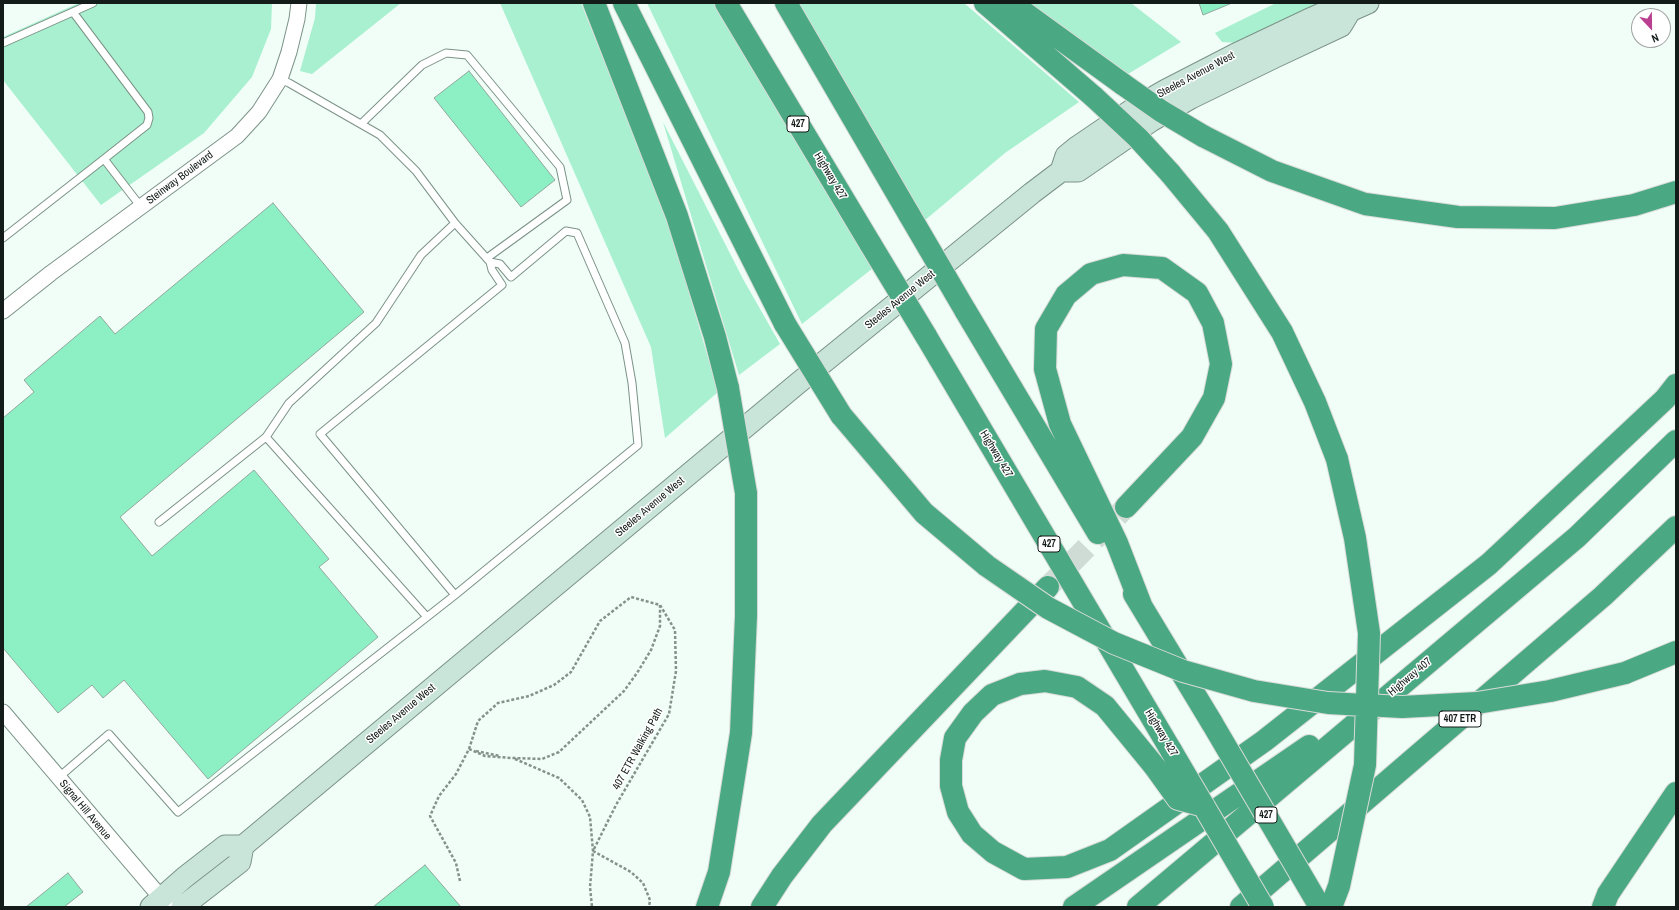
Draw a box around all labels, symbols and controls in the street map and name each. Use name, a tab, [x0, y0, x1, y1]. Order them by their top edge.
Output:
north arrow	[1631, 8, 1671, 48]
text: N	[1649, 30, 1661, 46]
street label: Steeles Avenue West	[1155, 49, 1237, 101]
road number: 427	[787, 116, 809, 132]
street label: Steinway Boulevard	[144, 149, 216, 207]
street label: Highway 427	[811, 150, 849, 202]
street label: Steeles Avenue West	[862, 268, 938, 332]
street label: Highway 427	[977, 428, 1015, 480]
street label: Steeles Avenue West	[613, 474, 687, 540]
road number: 427	[1038, 536, 1060, 552]
street label: Highway 407	[1386, 655, 1434, 699]
street label: Steeles Avenue West	[364, 681, 438, 747]
street label: 407 ETR Walking Path	[610, 706, 666, 792]
street label: Highway 427	[1142, 707, 1180, 759]
road number: 407 ETR	[1439, 711, 1481, 727]
street label: Signal Hill Avenue	[56, 777, 114, 843]
road number: 427	[1255, 807, 1277, 823]

